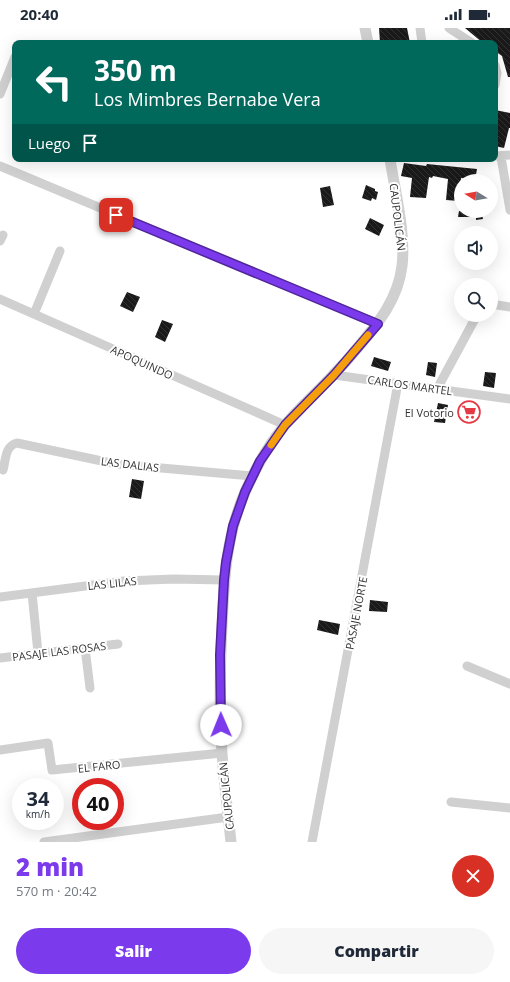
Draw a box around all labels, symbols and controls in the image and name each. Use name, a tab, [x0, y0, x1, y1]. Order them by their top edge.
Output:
text: 20:40	[20, 4, 59, 24]
text: 350 m	[94, 51, 177, 89]
icon: left	[28, 56, 80, 108]
text: Los Mimbres Bernabe Vera	[94, 87, 321, 111]
icon: arrive	[79, 132, 101, 154]
text: Luego	[28, 133, 71, 153]
north arrow	[454, 174, 498, 218]
map controls	[454, 174, 498, 322]
street label: CAUPOLICÁN	[386, 182, 410, 252]
pin	[99, 198, 133, 232]
icon: arrive	[105, 204, 127, 226]
button: sound	[454, 226, 498, 270]
button: search	[454, 278, 498, 322]
street label: APOQUINDO	[109, 342, 175, 382]
street label: CARLOS MARTEL	[367, 372, 454, 398]
supermarket icon: El Votorio	[456, 399, 482, 425]
place label: El Votorio	[405, 405, 454, 420]
street label: LAS DALIAS	[100, 453, 160, 475]
street label: LAS LILAS	[87, 573, 137, 593]
street label: PASAJE NORTE	[342, 575, 370, 651]
street label: PASAJE LAS ROSAS	[11, 638, 107, 664]
position arrow	[200, 704, 242, 746]
street label: EL FARO	[77, 756, 121, 776]
street label: CAUPOLICÁN	[215, 761, 237, 831]
speed limit sign: 40	[72, 778, 124, 830]
text: 34	[27, 785, 49, 812]
text: km/h	[26, 807, 50, 821]
text: 2 min	[16, 850, 84, 883]
button: close	[452, 855, 494, 897]
text: 570 m · 20:42	[16, 882, 97, 900]
button: Salir	[16, 928, 251, 974]
button: Compartir	[259, 928, 494, 974]

